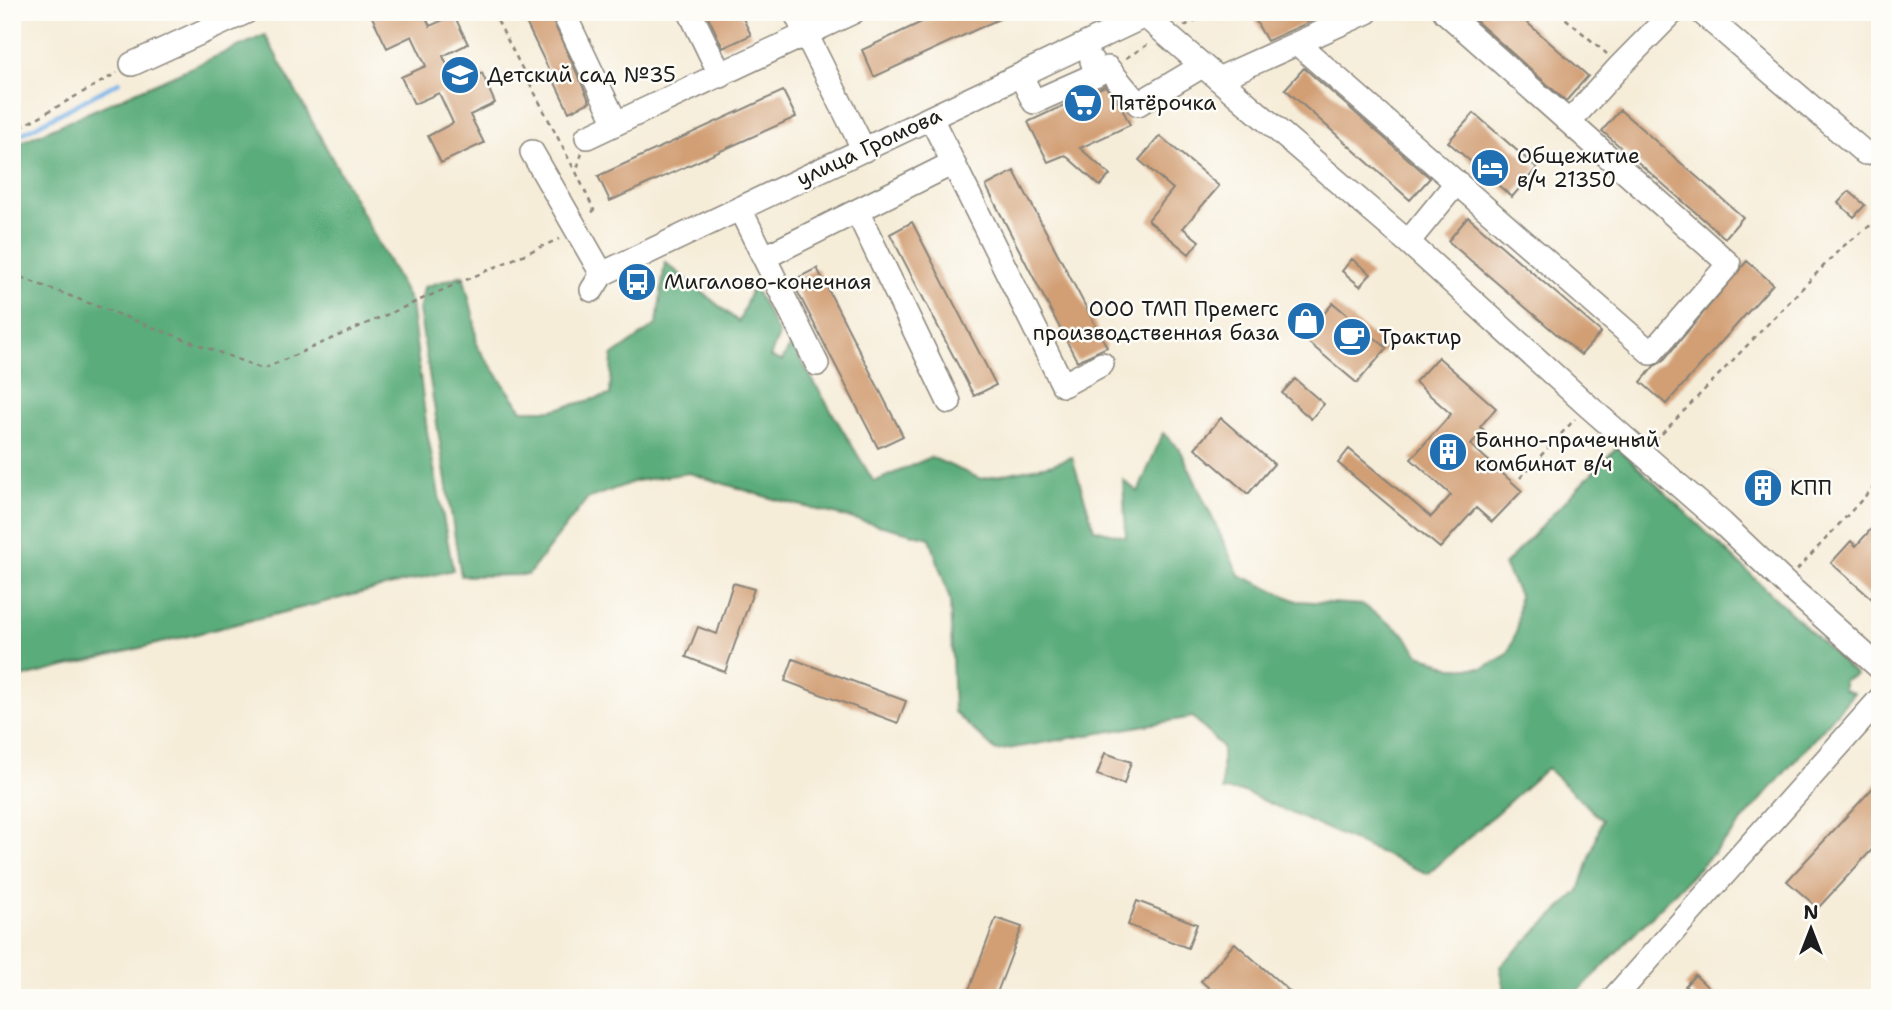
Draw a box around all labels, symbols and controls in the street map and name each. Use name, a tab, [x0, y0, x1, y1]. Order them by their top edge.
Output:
school or university icon: Детский сад №35	[439, 54, 481, 96]
place label: Детский сад №35	[487, 61, 676, 89]
supermarket icon: Пятёрочка	[1062, 82, 1104, 124]
place label: Пятёрочка	[1110, 89, 1216, 117]
street label: улица Громова	[792, 101, 946, 193]
place label: Общежитие в/ч 21350	[1517, 142, 1640, 194]
hotel icon: Общежитие в/ч 21350	[1469, 147, 1511, 189]
bus stop icon: Мигалово-конечная	[616, 261, 658, 303]
place label: Мигалово-конечная	[664, 268, 872, 296]
place label: ООО ТМП Премегс производственная база	[1033, 295, 1279, 347]
shop icon: ООО ТМП Премегс производственная база	[1285, 300, 1327, 342]
cafe icon: Трактир	[1331, 316, 1373, 358]
place label: Трактир	[1379, 323, 1462, 351]
place label: Банно-прачечный комбинат в/ч	[1475, 426, 1660, 478]
building icon: Банно-прачечный комбинат в/ч	[1427, 431, 1469, 473]
building icon: КПП	[1742, 467, 1784, 509]
place label: КПП	[1790, 474, 1832, 502]
north arrow	[1776, 894, 1846, 964]
text: N	[1803, 900, 1819, 925]

